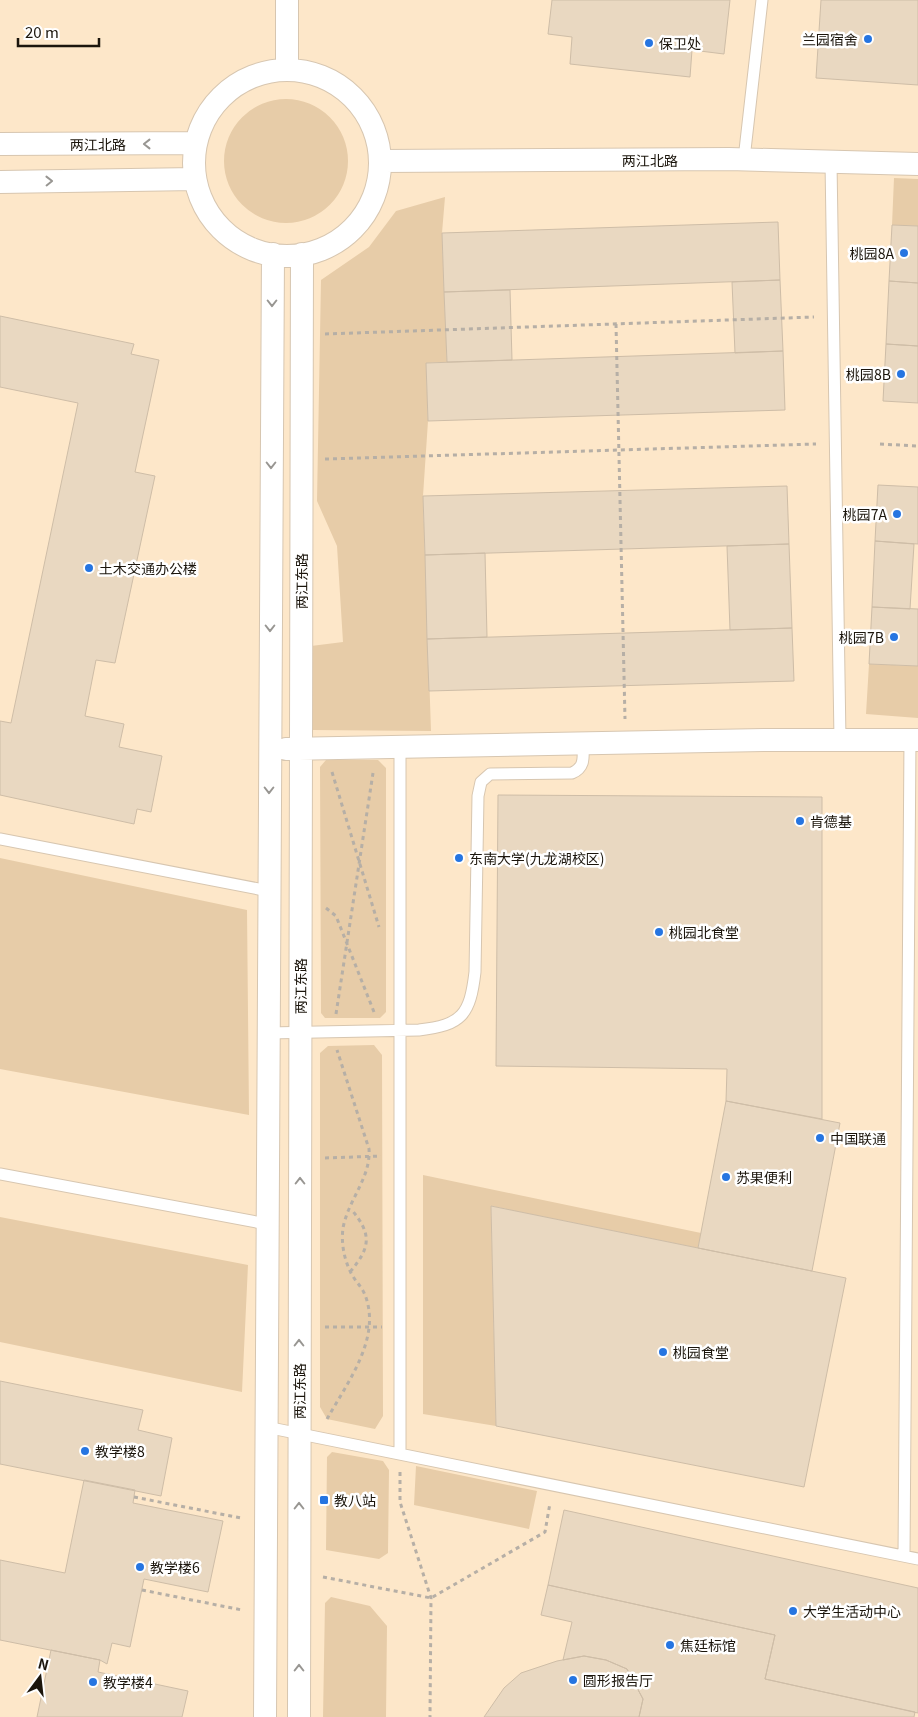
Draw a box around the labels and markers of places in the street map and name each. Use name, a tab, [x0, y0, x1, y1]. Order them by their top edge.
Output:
place label: 兰园宿舍	[802, 29, 858, 49]
place label: 保卫处	[659, 33, 701, 53]
marker: 兰园宿舍	[862, 33, 874, 45]
marker: 保卫处	[643, 37, 655, 49]
place label: 桃园8A	[850, 243, 894, 263]
marker: 桃园8A	[898, 247, 910, 259]
place label: 桃园8B	[846, 364, 891, 384]
marker: 桃园8B	[895, 368, 907, 380]
place label: 桃园7A	[843, 504, 887, 524]
marker: 桃园7A	[891, 508, 903, 520]
place label: 土木交通办公楼	[99, 558, 197, 578]
marker: 土木交通办公楼	[83, 562, 95, 574]
place label: 桃园7B	[839, 627, 884, 647]
marker: 桃园7B	[888, 631, 900, 643]
place label: 肯德基	[810, 811, 852, 831]
marker: 肯德基	[794, 815, 806, 827]
place label: 东南大学(九龙湖校区)	[469, 848, 604, 868]
marker: 东南大学(九龙湖校区)	[453, 852, 465, 864]
place label: 桃园北食堂	[669, 922, 739, 942]
marker: 桃园北食堂	[653, 926, 665, 938]
place label: 中国联通	[830, 1128, 886, 1148]
marker: 中国联通	[814, 1132, 826, 1144]
place label: 苏果便利	[736, 1167, 792, 1187]
marker: 苏果便利	[720, 1171, 732, 1183]
place label: 桃园食堂	[673, 1342, 729, 1362]
marker: 桃园食堂	[657, 1346, 669, 1358]
place label: 教学楼8	[95, 1441, 145, 1461]
marker: 教学楼8	[79, 1445, 91, 1457]
place label: 教八站	[334, 1490, 376, 1510]
marker: 教八站	[318, 1494, 330, 1506]
place label: 教学楼6	[150, 1557, 200, 1577]
marker: 教学楼6	[134, 1561, 146, 1573]
place label: 大学生活动中心	[803, 1601, 901, 1621]
marker: 大学生活动中心	[787, 1605, 799, 1617]
place label: 焦廷标馆	[680, 1635, 736, 1655]
marker: 焦廷标馆	[664, 1639, 676, 1651]
place label: 圆形报告厅	[583, 1670, 653, 1690]
place label: 教学楼4	[103, 1672, 153, 1692]
marker: 圆形报告厅	[567, 1674, 579, 1686]
marker: 教学楼4	[87, 1676, 99, 1688]

